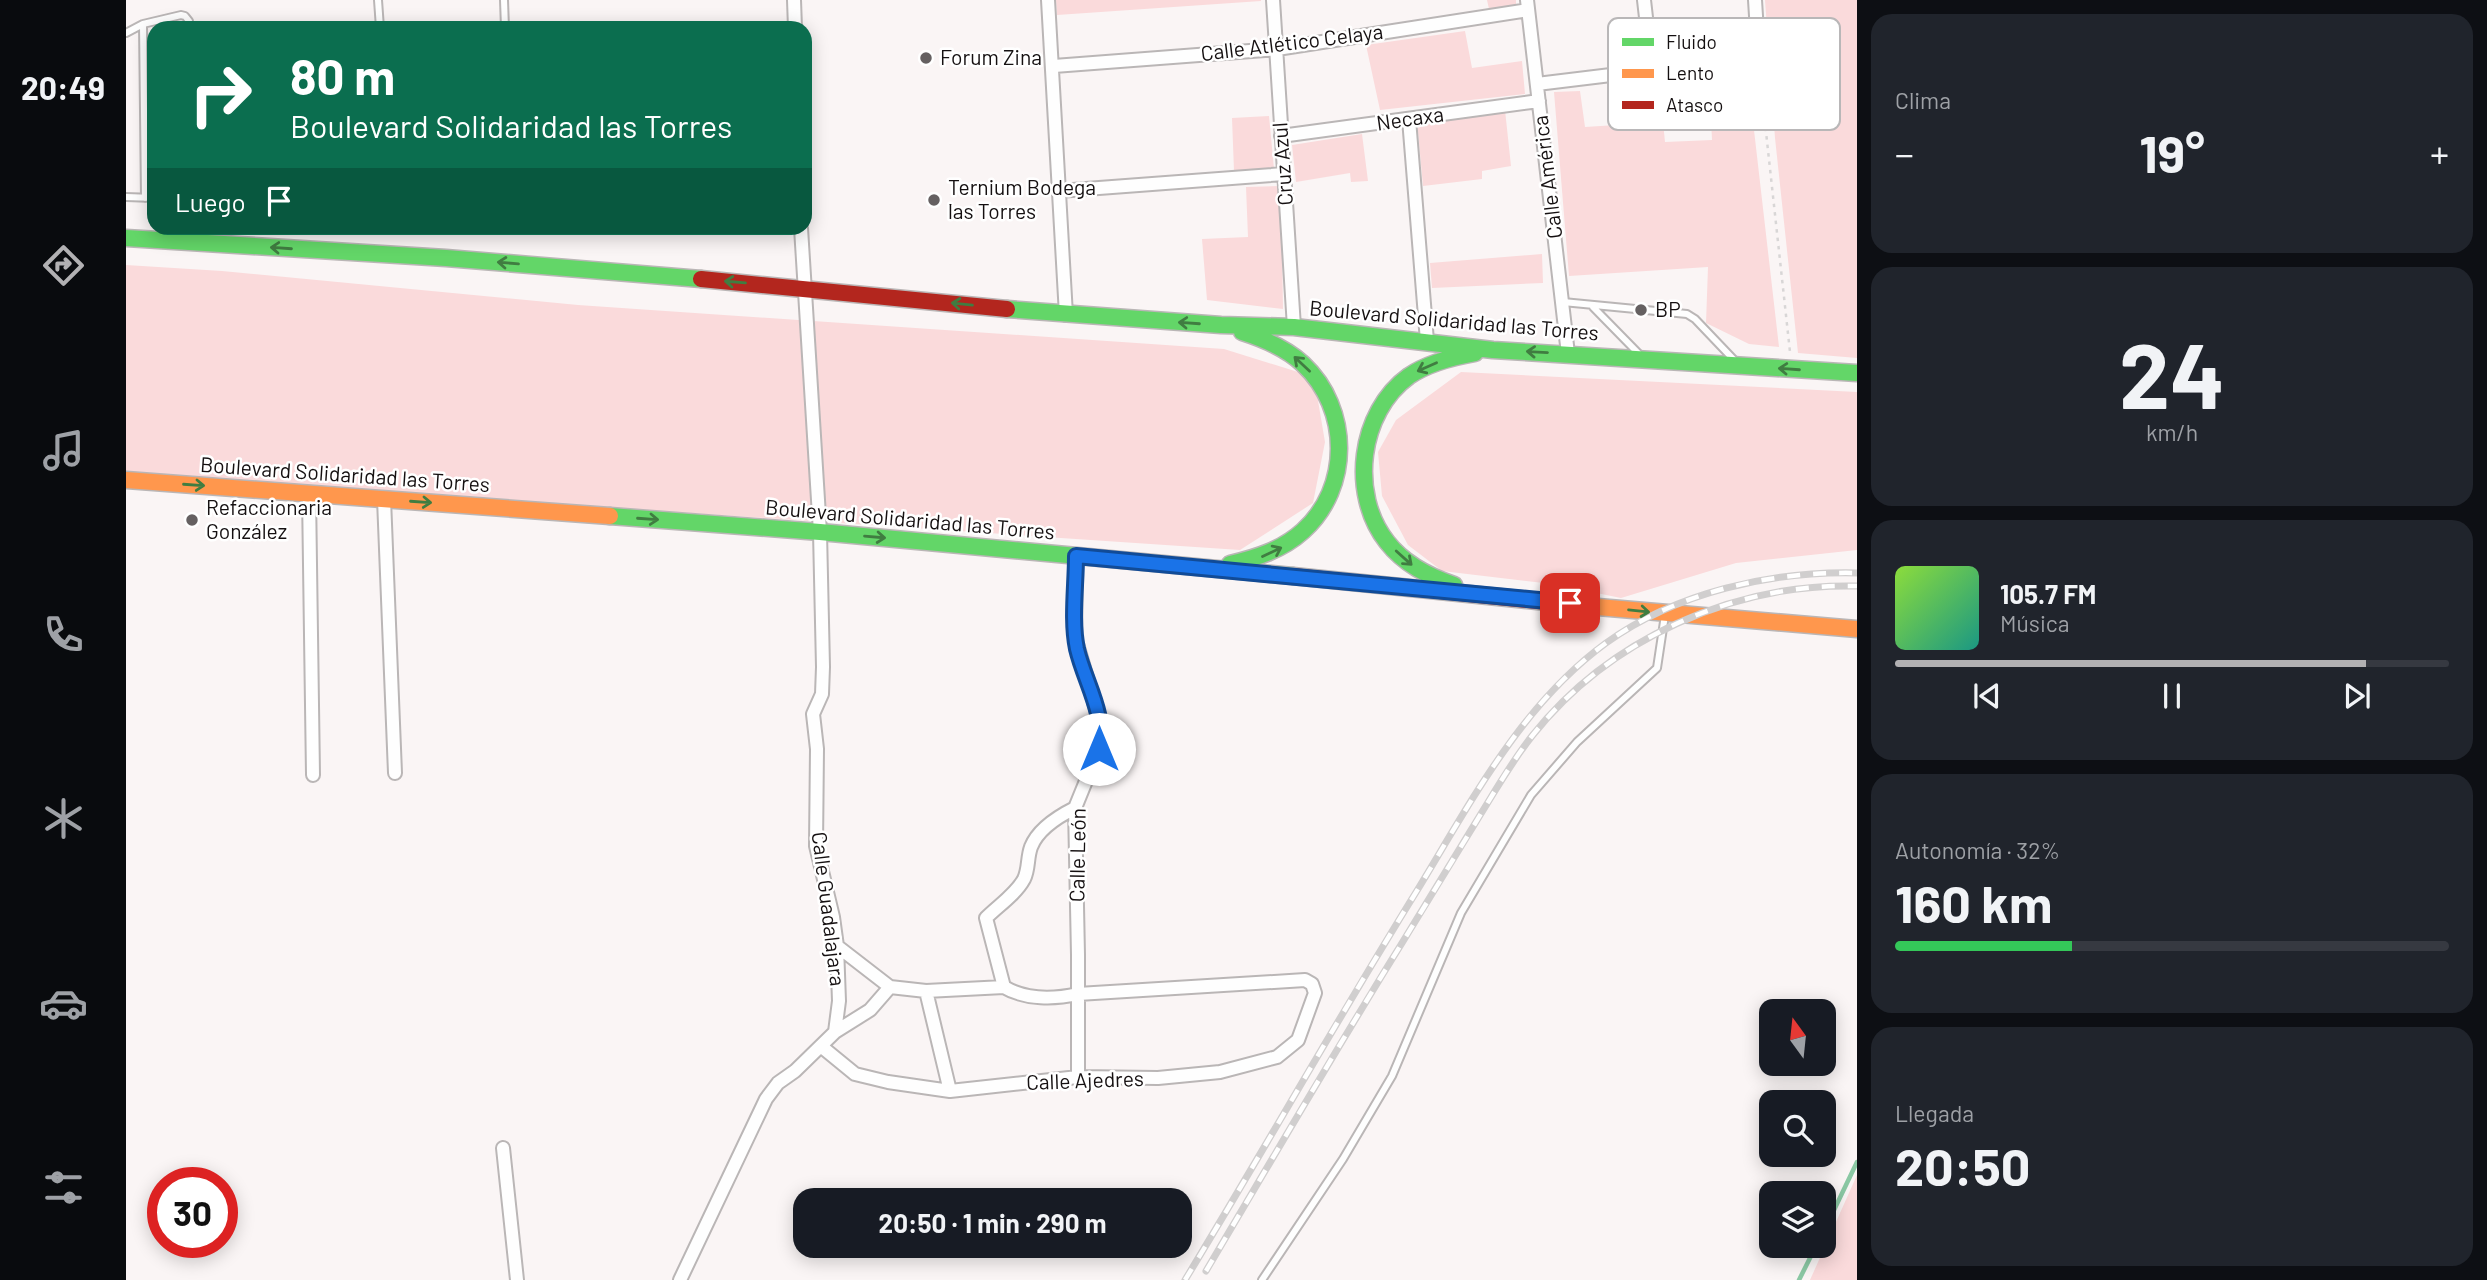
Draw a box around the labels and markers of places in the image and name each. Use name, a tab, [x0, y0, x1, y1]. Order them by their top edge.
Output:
place label: Forum Zina	[940, 44, 1042, 69]
marker: Forum Zina	[918, 50, 934, 66]
place label: Ternium Bodega las Torres	[948, 174, 1096, 223]
marker: Ternium Bodega las Torres	[926, 192, 942, 208]
place label: BP	[1655, 296, 1681, 321]
marker: BP	[1633, 302, 1649, 318]
place label: Refaccionaria González	[206, 494, 332, 543]
marker: Refaccionaria González	[184, 512, 200, 528]
pin	[1540, 573, 1600, 633]

